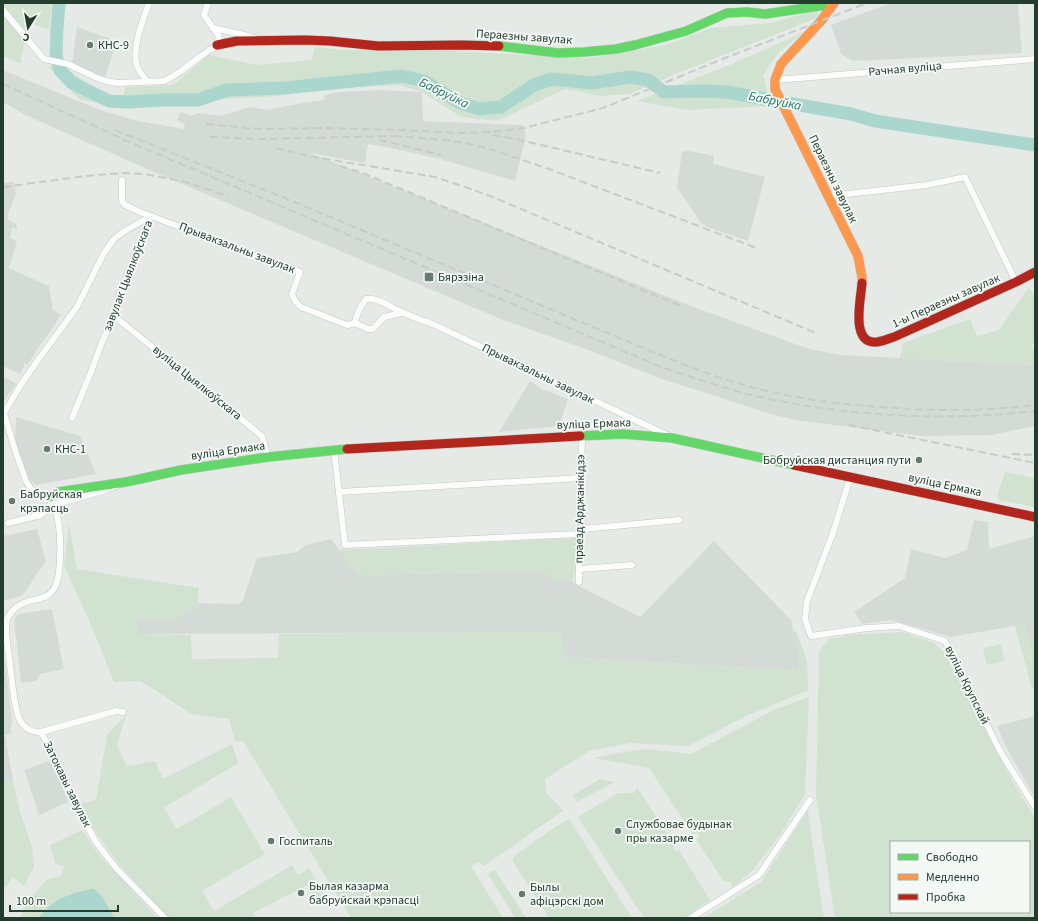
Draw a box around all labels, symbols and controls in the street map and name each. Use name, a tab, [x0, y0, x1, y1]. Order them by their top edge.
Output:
north arrow	[8, 8, 48, 48]
street label: Пераезны завулак	[475, 25, 573, 49]
text: С	[21, 29, 31, 45]
place label: КНС-9	[98, 37, 129, 54]
marker: КНС-9	[85, 40, 95, 50]
street label: Рачная вуліца	[868, 57, 942, 81]
water label: Бабруйка	[416, 73, 472, 113]
water label: Бабруйка	[747, 87, 803, 115]
street label: Пераезны завулак	[804, 132, 862, 226]
street label: завулак Цыялкоўскага	[99, 218, 157, 334]
street label: Прывакзальны завулак	[177, 218, 298, 278]
place label: Бярэзіна	[438, 269, 484, 286]
street label: 1-ы Пераезны завулак	[889, 270, 1003, 332]
marker: Бярэзіна	[423, 271, 435, 283]
street label: Прывакзальны завулак	[479, 339, 597, 409]
street label: вуліца Цыялкоўскага	[149, 342, 245, 424]
street label: вуліца Ермака	[556, 414, 632, 434]
street label: вуліца Ермака	[190, 437, 266, 465]
place label: КНС-1	[55, 441, 86, 458]
marker: КНС-1	[42, 444, 52, 454]
place label: Бобруйская дистанция пути	[763, 452, 911, 469]
street label: праезд Арджанікідзэ	[571, 454, 589, 564]
marker: Бобруйская дистанция пути	[914, 455, 924, 465]
street label: вуліца Ермака	[907, 469, 983, 501]
place label: Бабруйская крэпасць	[20, 486, 82, 517]
marker: Бабруйская крэпасць	[7, 496, 17, 506]
street label: вуліца Крупскай	[941, 643, 993, 727]
street label: Затокавы завулак	[39, 738, 95, 830]
place label: Службовае будынак пры казарме	[626, 816, 732, 847]
marker: Службовае будынак пры казарме	[613, 826, 623, 836]
place label: Госпиталь	[279, 833, 333, 850]
marker: Госпиталь	[266, 836, 276, 846]
legend	[890, 841, 1030, 913]
text: Свободно	[926, 849, 978, 866]
text: Медленно	[926, 869, 980, 886]
place label: Былая казарма бабруйскай крэпасці	[309, 878, 419, 909]
place label: Былы афіцэрскі дом	[530, 879, 604, 910]
scale bar	[10, 887, 118, 913]
marker: Былая казарма бабруйскай крэпасці	[296, 888, 306, 898]
marker: Былы афіцэрскі дом	[517, 889, 527, 899]
text: Пробка	[926, 889, 965, 906]
text: 100 m	[16, 893, 46, 910]

